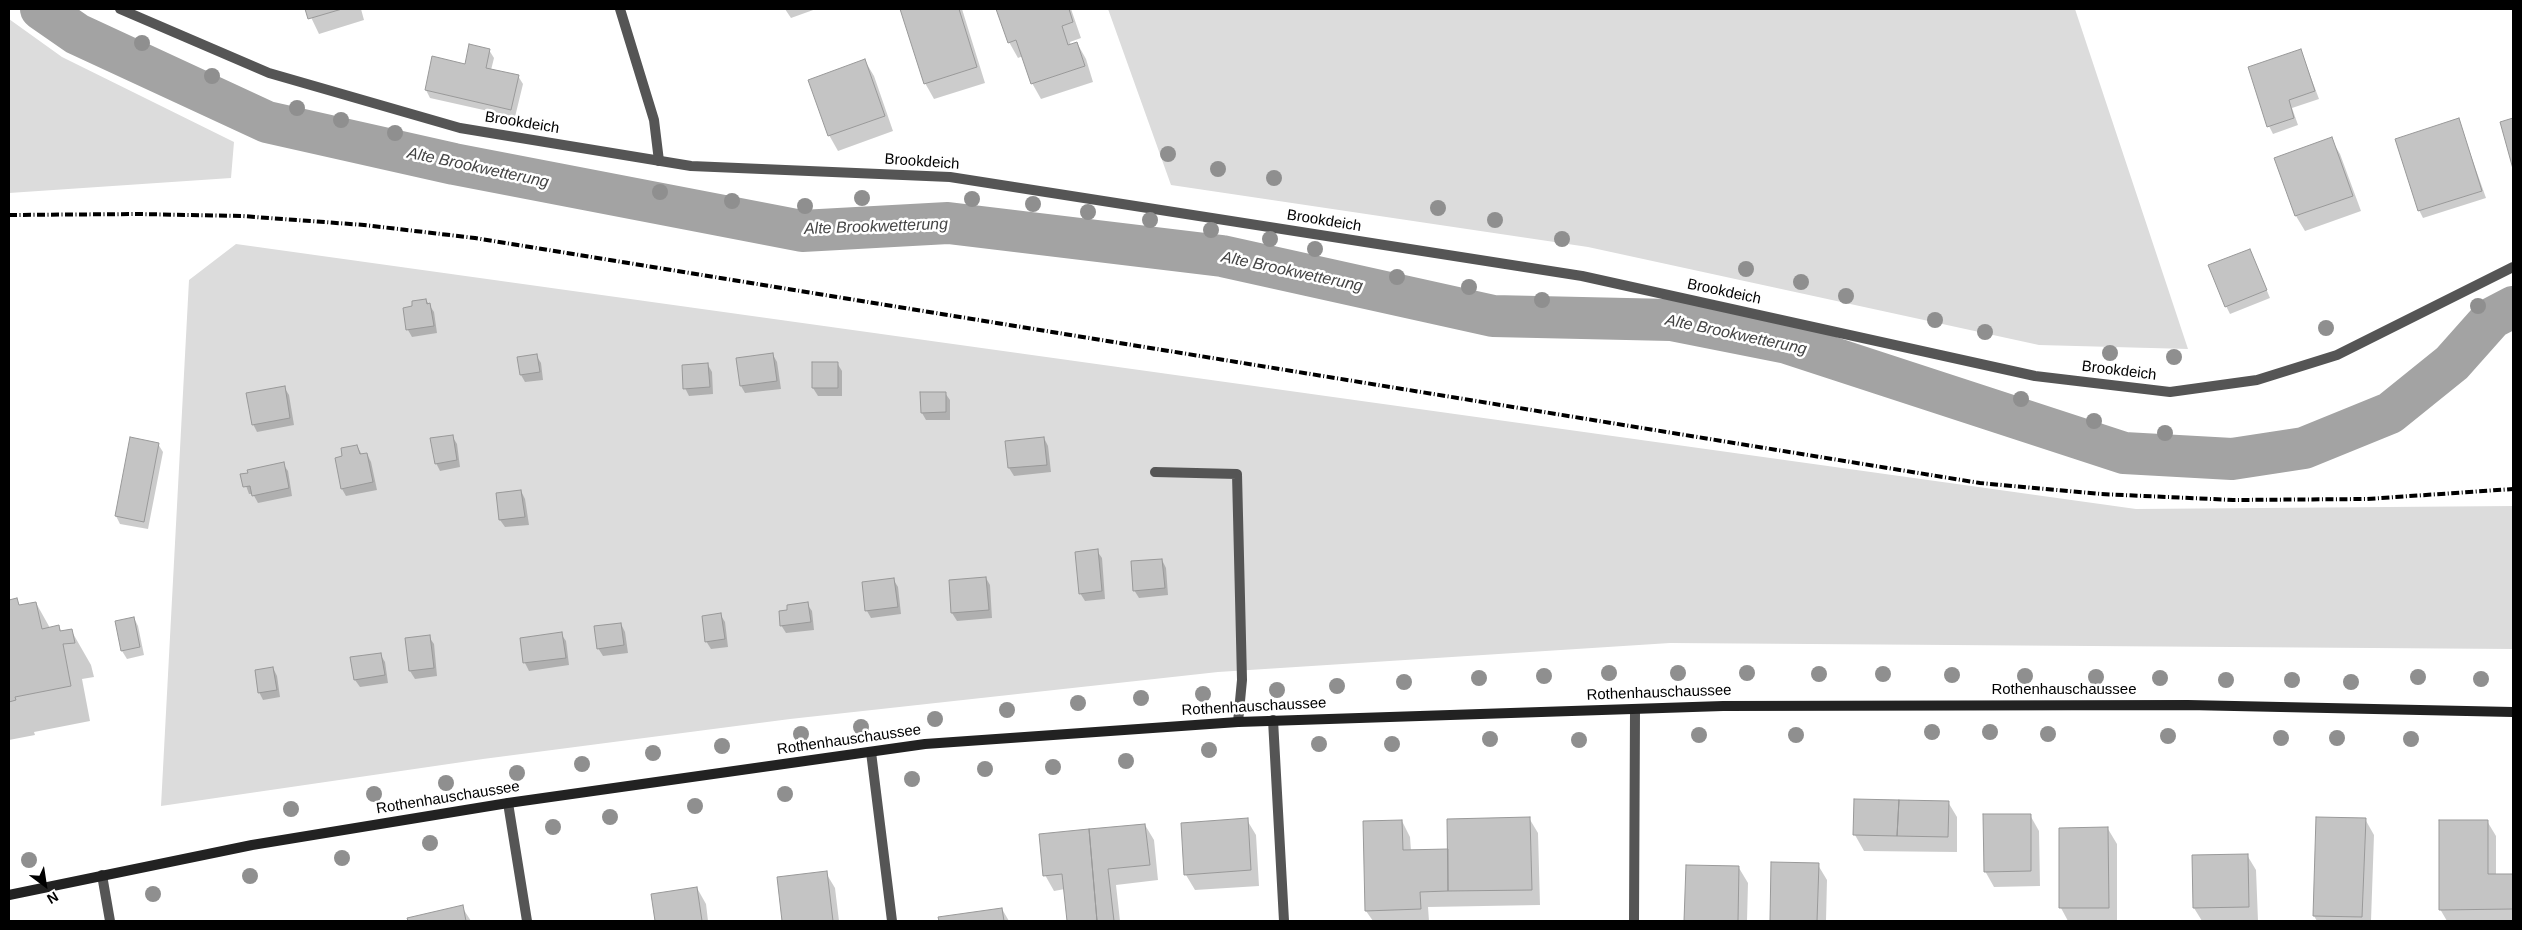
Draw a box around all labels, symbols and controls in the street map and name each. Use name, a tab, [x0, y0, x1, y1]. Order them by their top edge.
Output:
street label: Brookdeich	[484, 108, 560, 138]
water label: Alte Brookwetterung	[406, 144, 550, 192]
street label: Brookdeich	[884, 150, 960, 174]
street label: Brookdeich	[1286, 206, 1362, 236]
water label: Alte Brookwetterung	[804, 215, 948, 239]
water label: Alte Brookwetterung	[1220, 248, 1364, 296]
street label: Brookdeich	[1685, 275, 1763, 309]
water label: Alte Brookwetterung	[1664, 311, 1808, 359]
street label: Brookdeich	[2081, 357, 2157, 385]
street label: Rothenhauschaussee	[1586, 681, 1732, 705]
street label: Rothenhauschaussee	[1991, 681, 2137, 699]
street label: Rothenhauschaussee	[1181, 694, 1327, 720]
street label: Rothenhauschaussee	[776, 721, 922, 759]
street label: Rothenhauschaussee	[375, 778, 521, 818]
north arrow	[20, 860, 70, 910]
text: N	[44, 888, 61, 907]

